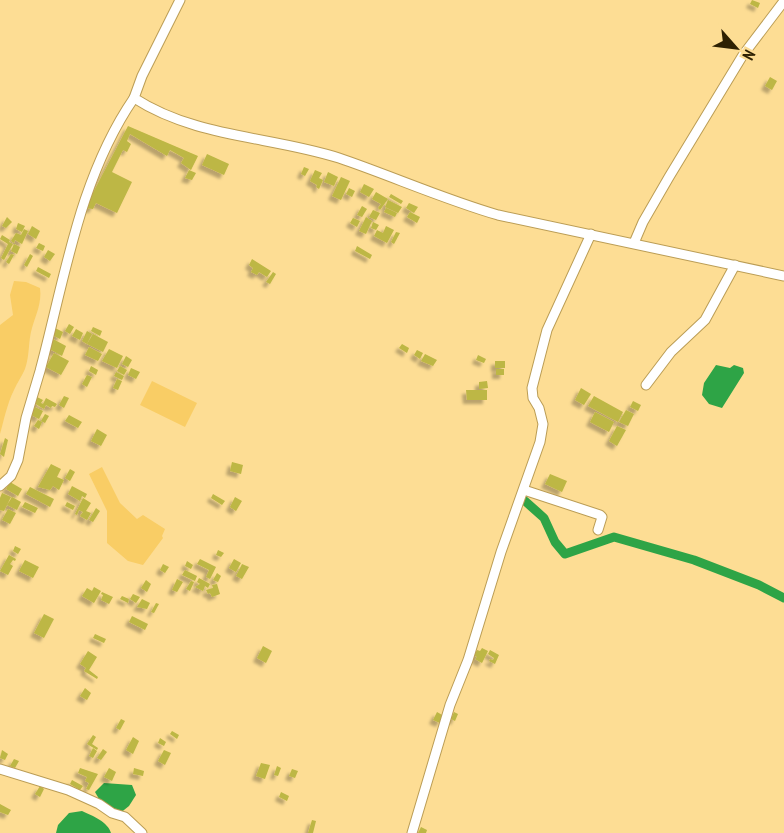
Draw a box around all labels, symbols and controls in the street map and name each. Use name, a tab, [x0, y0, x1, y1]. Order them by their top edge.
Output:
north arrow	[706, 18, 766, 78]
text: N	[738, 47, 760, 64]

